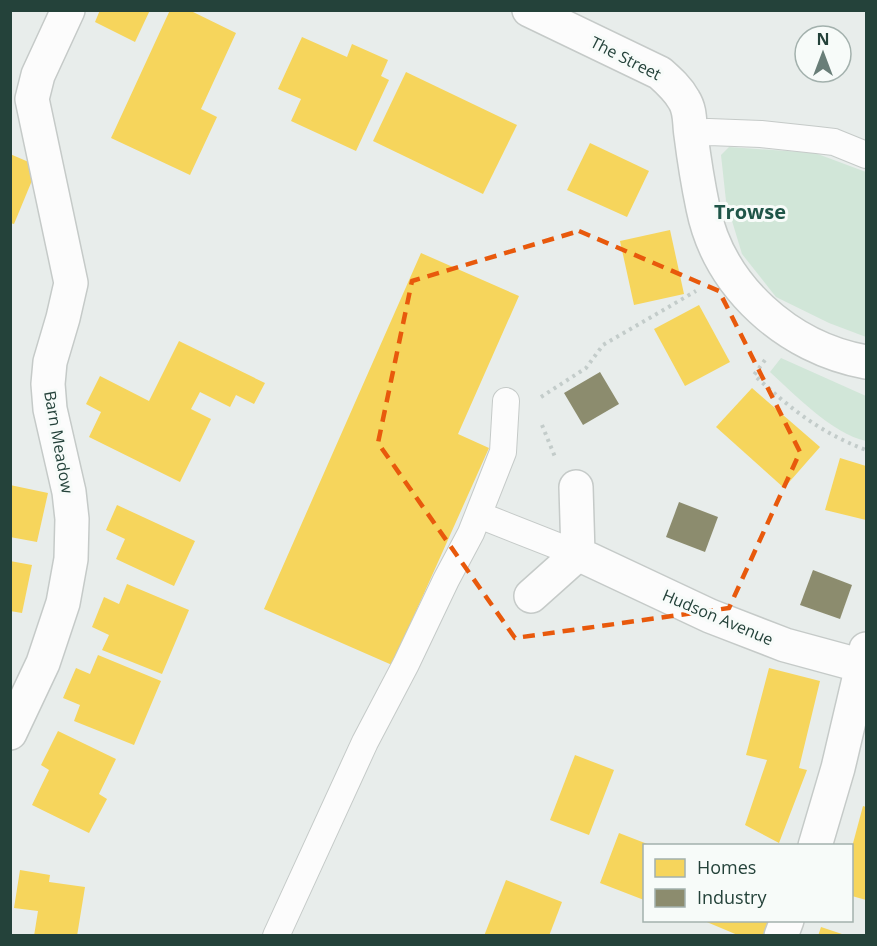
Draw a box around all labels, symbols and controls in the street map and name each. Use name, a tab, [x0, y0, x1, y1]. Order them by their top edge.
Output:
north arrow	[793, 24, 853, 84]
text: N	[816, 28, 830, 50]
street label: The Street	[587, 31, 665, 85]
district label: Trowse	[714, 198, 786, 225]
street label: Barn Meadow	[39, 389, 79, 496]
street label: Hudson Avenue	[659, 584, 777, 650]
legend	[643, 844, 853, 922]
text: Homes	[697, 855, 756, 879]
text: Industry	[697, 885, 767, 909]

